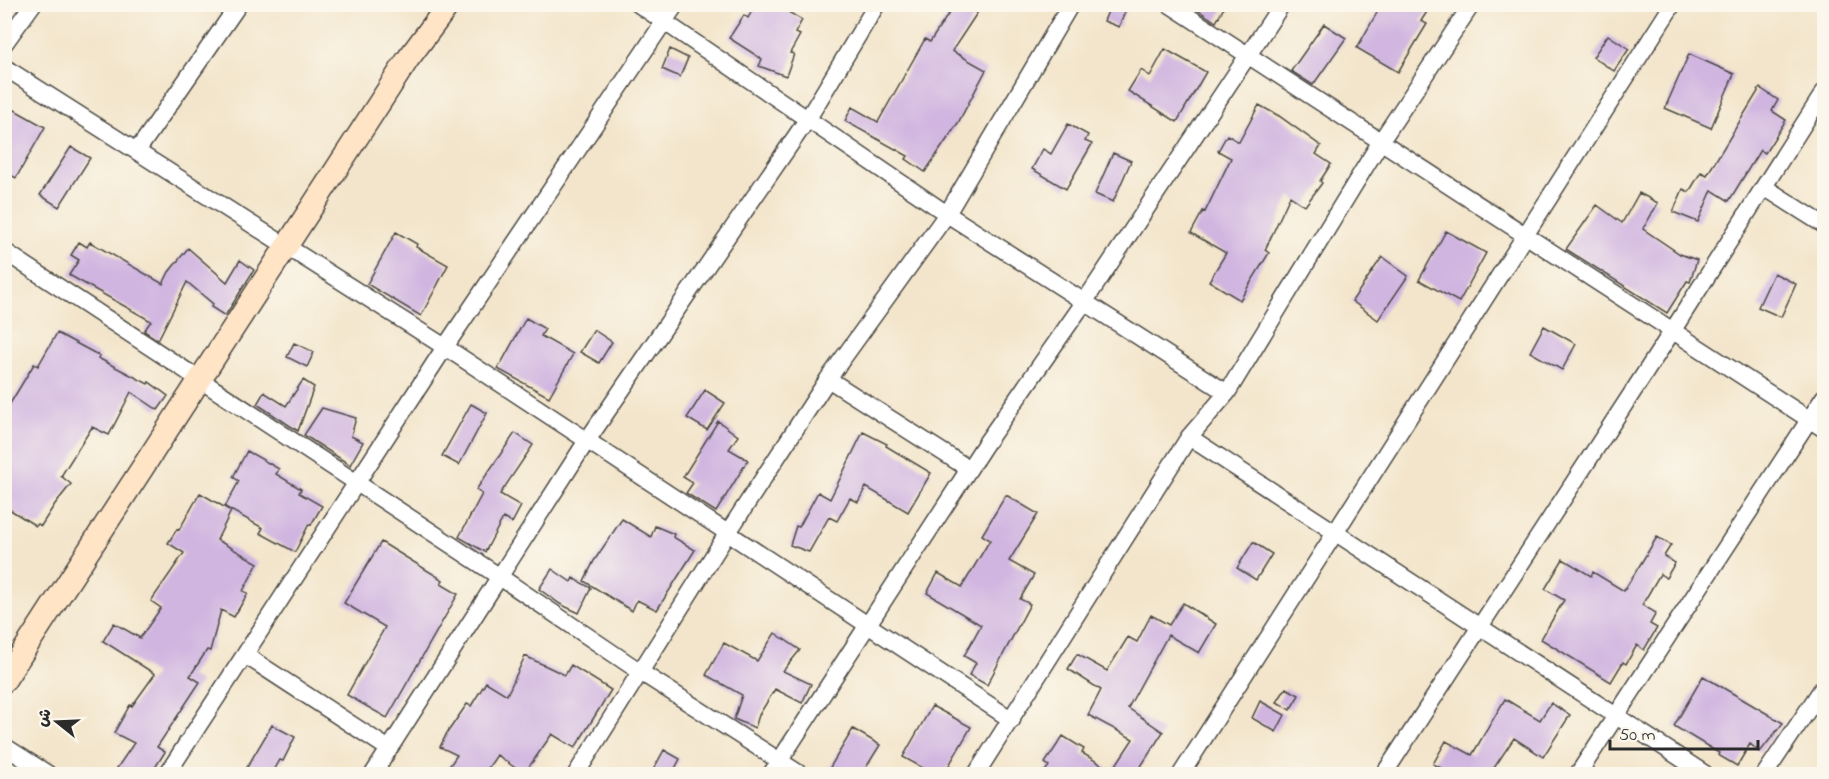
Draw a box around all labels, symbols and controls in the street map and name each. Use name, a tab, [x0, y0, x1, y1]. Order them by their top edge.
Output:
north arrow	[27, 692, 87, 752]
text: ش	[31, 706, 59, 730]
scale bar	[1610, 713, 1758, 751]
text: 50 m	[1619, 723, 1656, 749]

